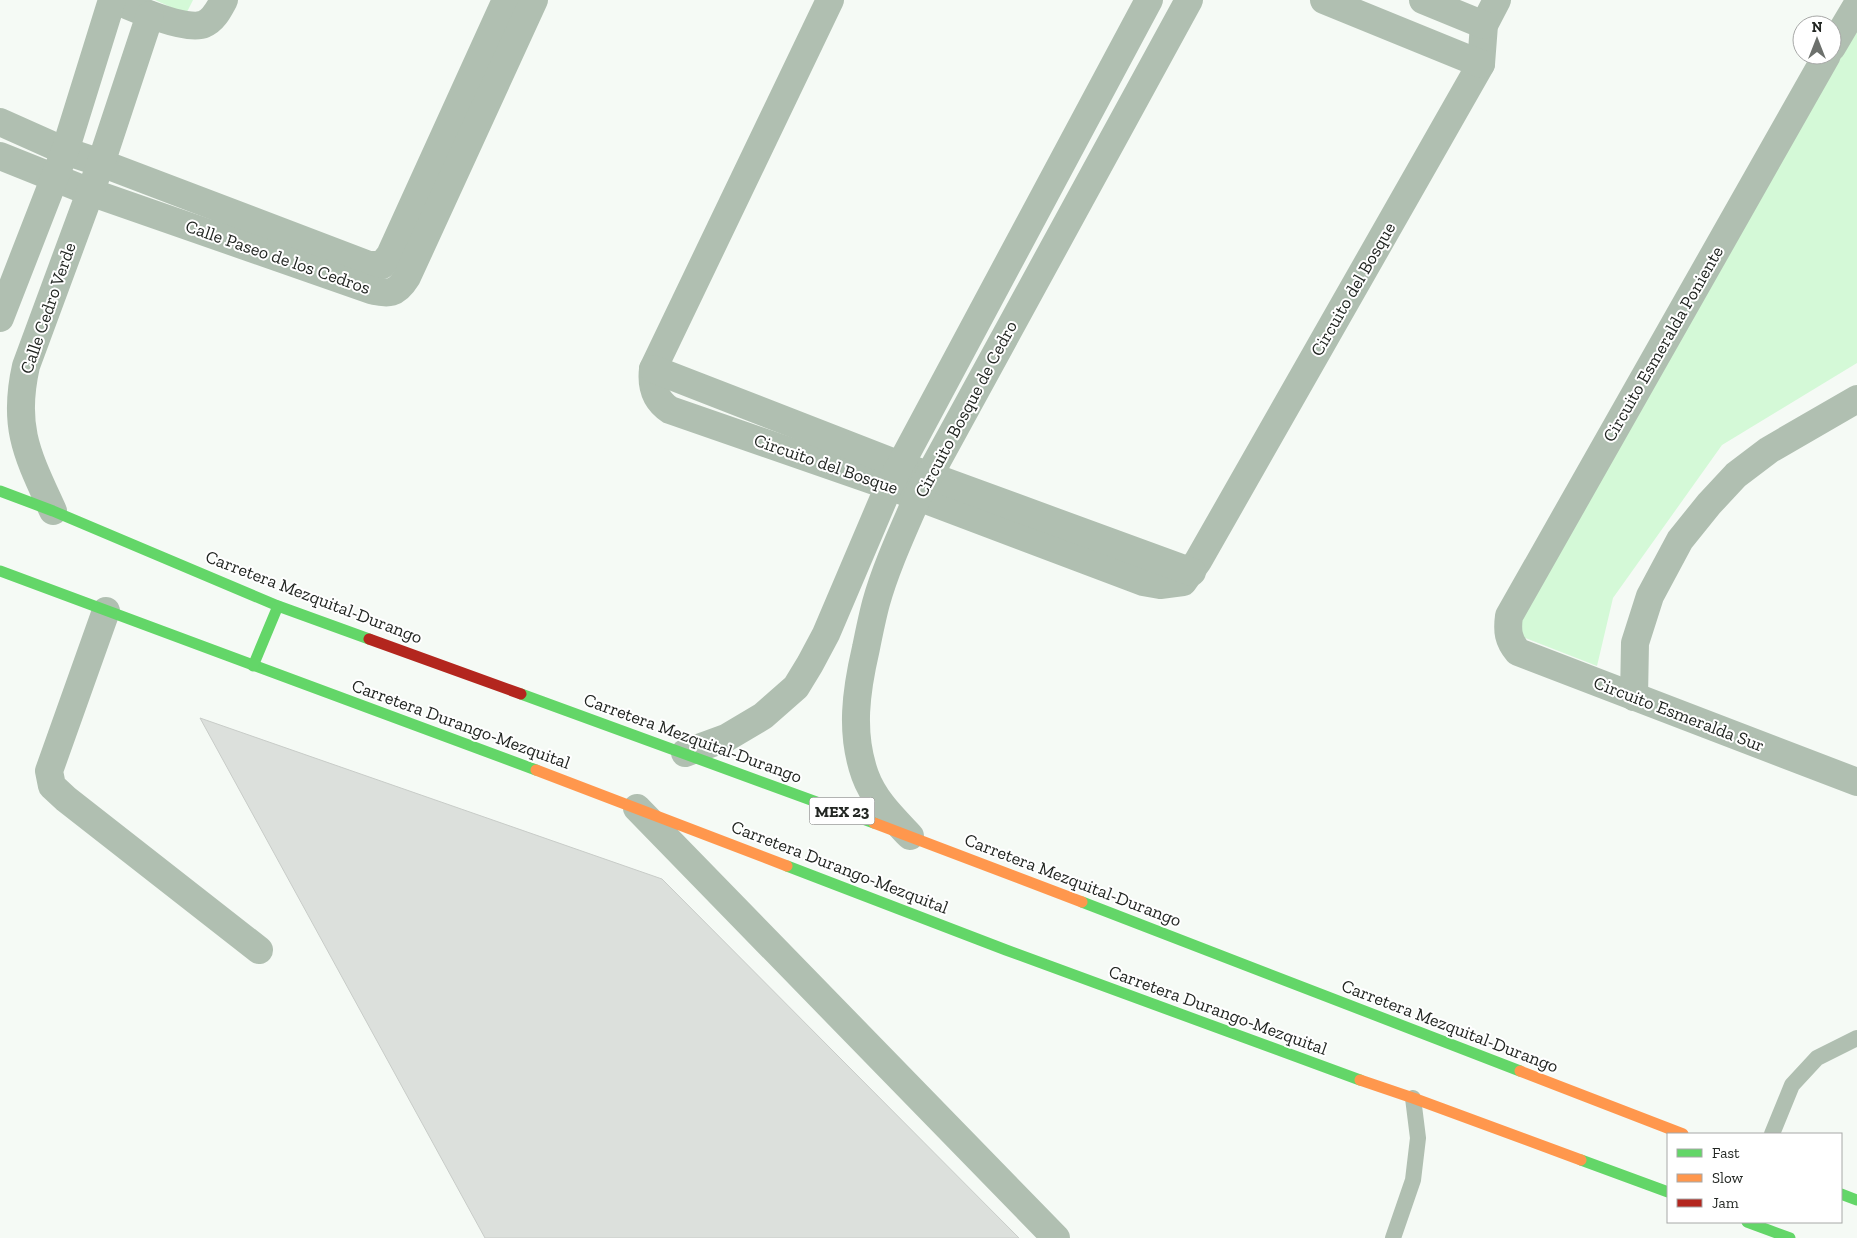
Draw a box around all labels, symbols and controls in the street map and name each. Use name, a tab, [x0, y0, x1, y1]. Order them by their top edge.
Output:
north arrow	[1792, 15, 1842, 65]
text: N	[1812, 19, 1823, 36]
street label: Calle Paseo de los Cedros	[183, 215, 373, 299]
street label: Circuito del Bosque	[1306, 218, 1400, 360]
street label: Calle Cedro Verde	[15, 239, 81, 377]
street label: Circuito Esmeralda Poniente	[1598, 242, 1728, 446]
street label: Circuito Bosque de Cedro	[910, 317, 1022, 501]
street label: Circuito del Bosque	[751, 429, 901, 499]
street label: Carretera Mezquital-Durango	[202, 545, 426, 649]
street label: Circuito Esmeralda Sur	[1591, 671, 1767, 757]
street label: Carretera Durango-Mezquital	[349, 674, 573, 774]
street label: Carretera Mezquital-Durango	[581, 688, 805, 788]
road number: MEX 23	[810, 798, 874, 824]
street label: Carretera Durango-Mezquital	[728, 815, 952, 919]
street label: Carretera Mezquital-Durango	[961, 828, 1185, 932]
street label: Carretera Durango-Mezquital	[1106, 960, 1330, 1060]
street label: Carretera Mezquital-Durango	[1338, 974, 1562, 1078]
legend	[1667, 1133, 1842, 1223]
text: Fast	[1712, 1144, 1740, 1162]
text: Slow	[1712, 1169, 1744, 1187]
text: Jam	[1712, 1194, 1739, 1212]

